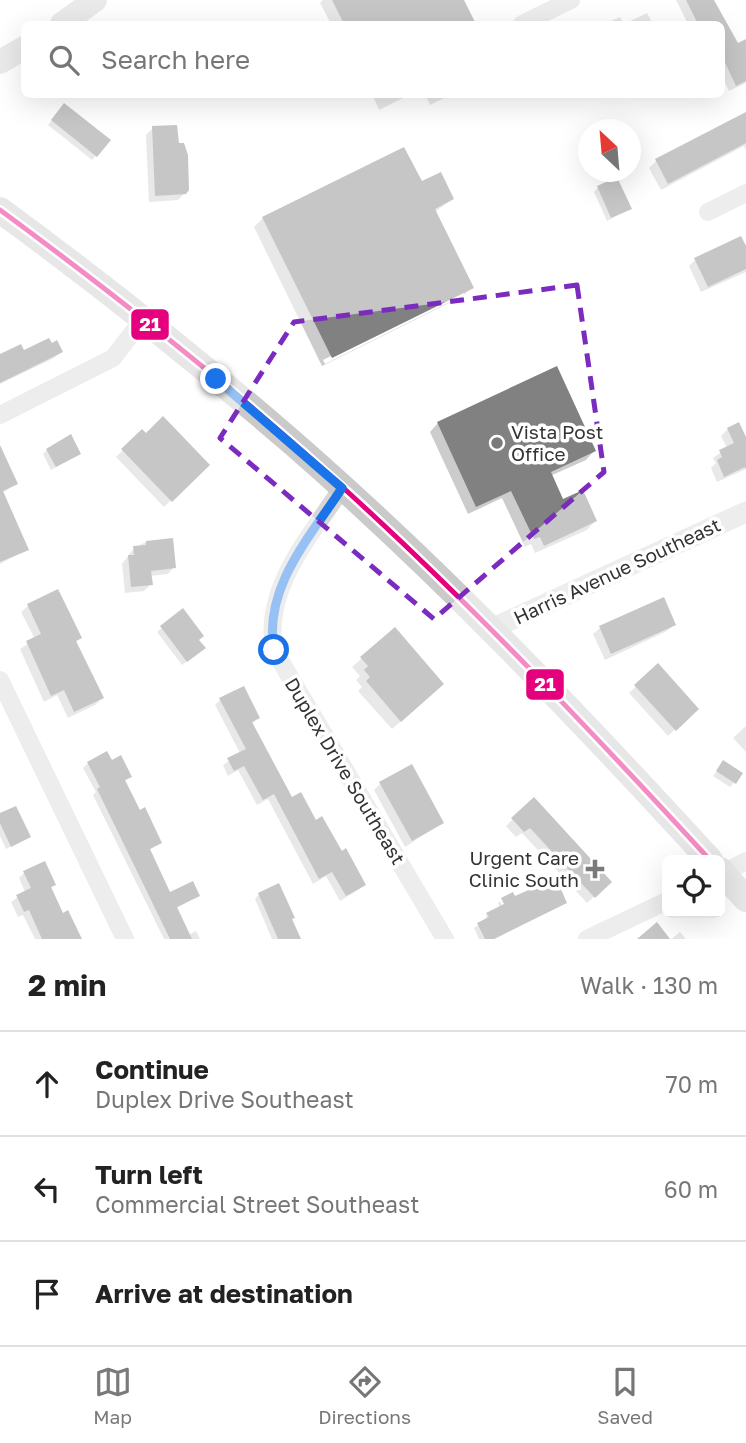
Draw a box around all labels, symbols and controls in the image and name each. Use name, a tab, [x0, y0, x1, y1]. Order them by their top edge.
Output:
search box	[21, 21, 725, 98]
icon: search	[45, 41, 83, 79]
text: Search here	[101, 44, 250, 75]
north arrow	[578, 119, 641, 182]
line badge: 21	[130, 308, 170, 341]
text: 21	[139, 312, 161, 335]
route end	[200, 363, 231, 394]
place label: Vista Post Office	[511, 420, 603, 465]
marker: Vista Post Office	[489, 435, 505, 451]
street label: Harris Avenue Southeast	[510, 512, 724, 629]
route start	[258, 634, 289, 665]
line badge: 21	[525, 668, 565, 701]
text: 21	[534, 672, 556, 695]
street label: Duplex Drive Southeast	[281, 673, 410, 868]
place label: Urgent Care Clinic South	[469, 846, 579, 891]
map controls	[662, 855, 725, 918]
button: locate	[662, 855, 725, 918]
marker: Urgent Care Clinic South	[585, 859, 605, 879]
text: 2 min	[28, 967, 106, 1003]
text: Walk · 130 m	[580, 971, 718, 999]
text: Continue	[95, 1054, 209, 1085]
icon: ahead	[28, 1065, 66, 1103]
text: 70 m	[665, 1070, 718, 1098]
text: Duplex Drive Southeast	[95, 1085, 354, 1113]
text: Turn left	[95, 1159, 203, 1190]
icon: left	[28, 1170, 66, 1208]
text: 60 m	[664, 1175, 718, 1203]
text: Commercial Street Southeast	[95, 1190, 419, 1218]
icon: arrive	[28, 1275, 66, 1313]
text: Arrive at destination	[95, 1278, 353, 1309]
tab: Map	[93, 1363, 132, 1428]
tab: Directions	[318, 1363, 411, 1428]
tab: Saved	[597, 1363, 653, 1428]

